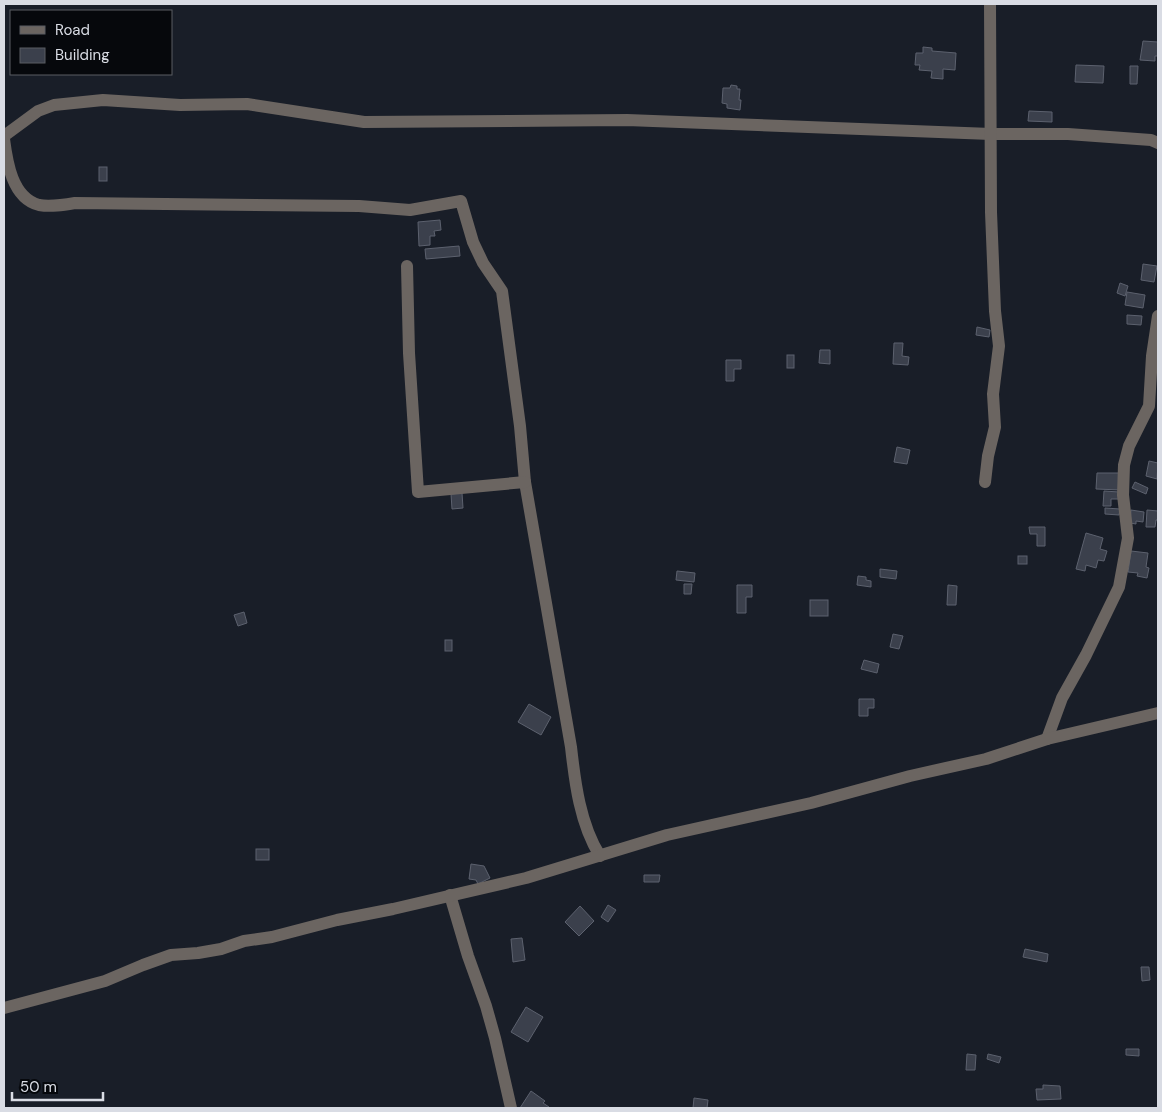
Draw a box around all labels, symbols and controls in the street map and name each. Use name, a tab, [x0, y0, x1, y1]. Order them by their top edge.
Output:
legend	[10, 10, 172, 75]
text: Road	[55, 20, 90, 40]
text: Building	[55, 45, 110, 65]
scale bar	[12, 1070, 104, 1102]
text: 50 m	[20, 1077, 57, 1097]

